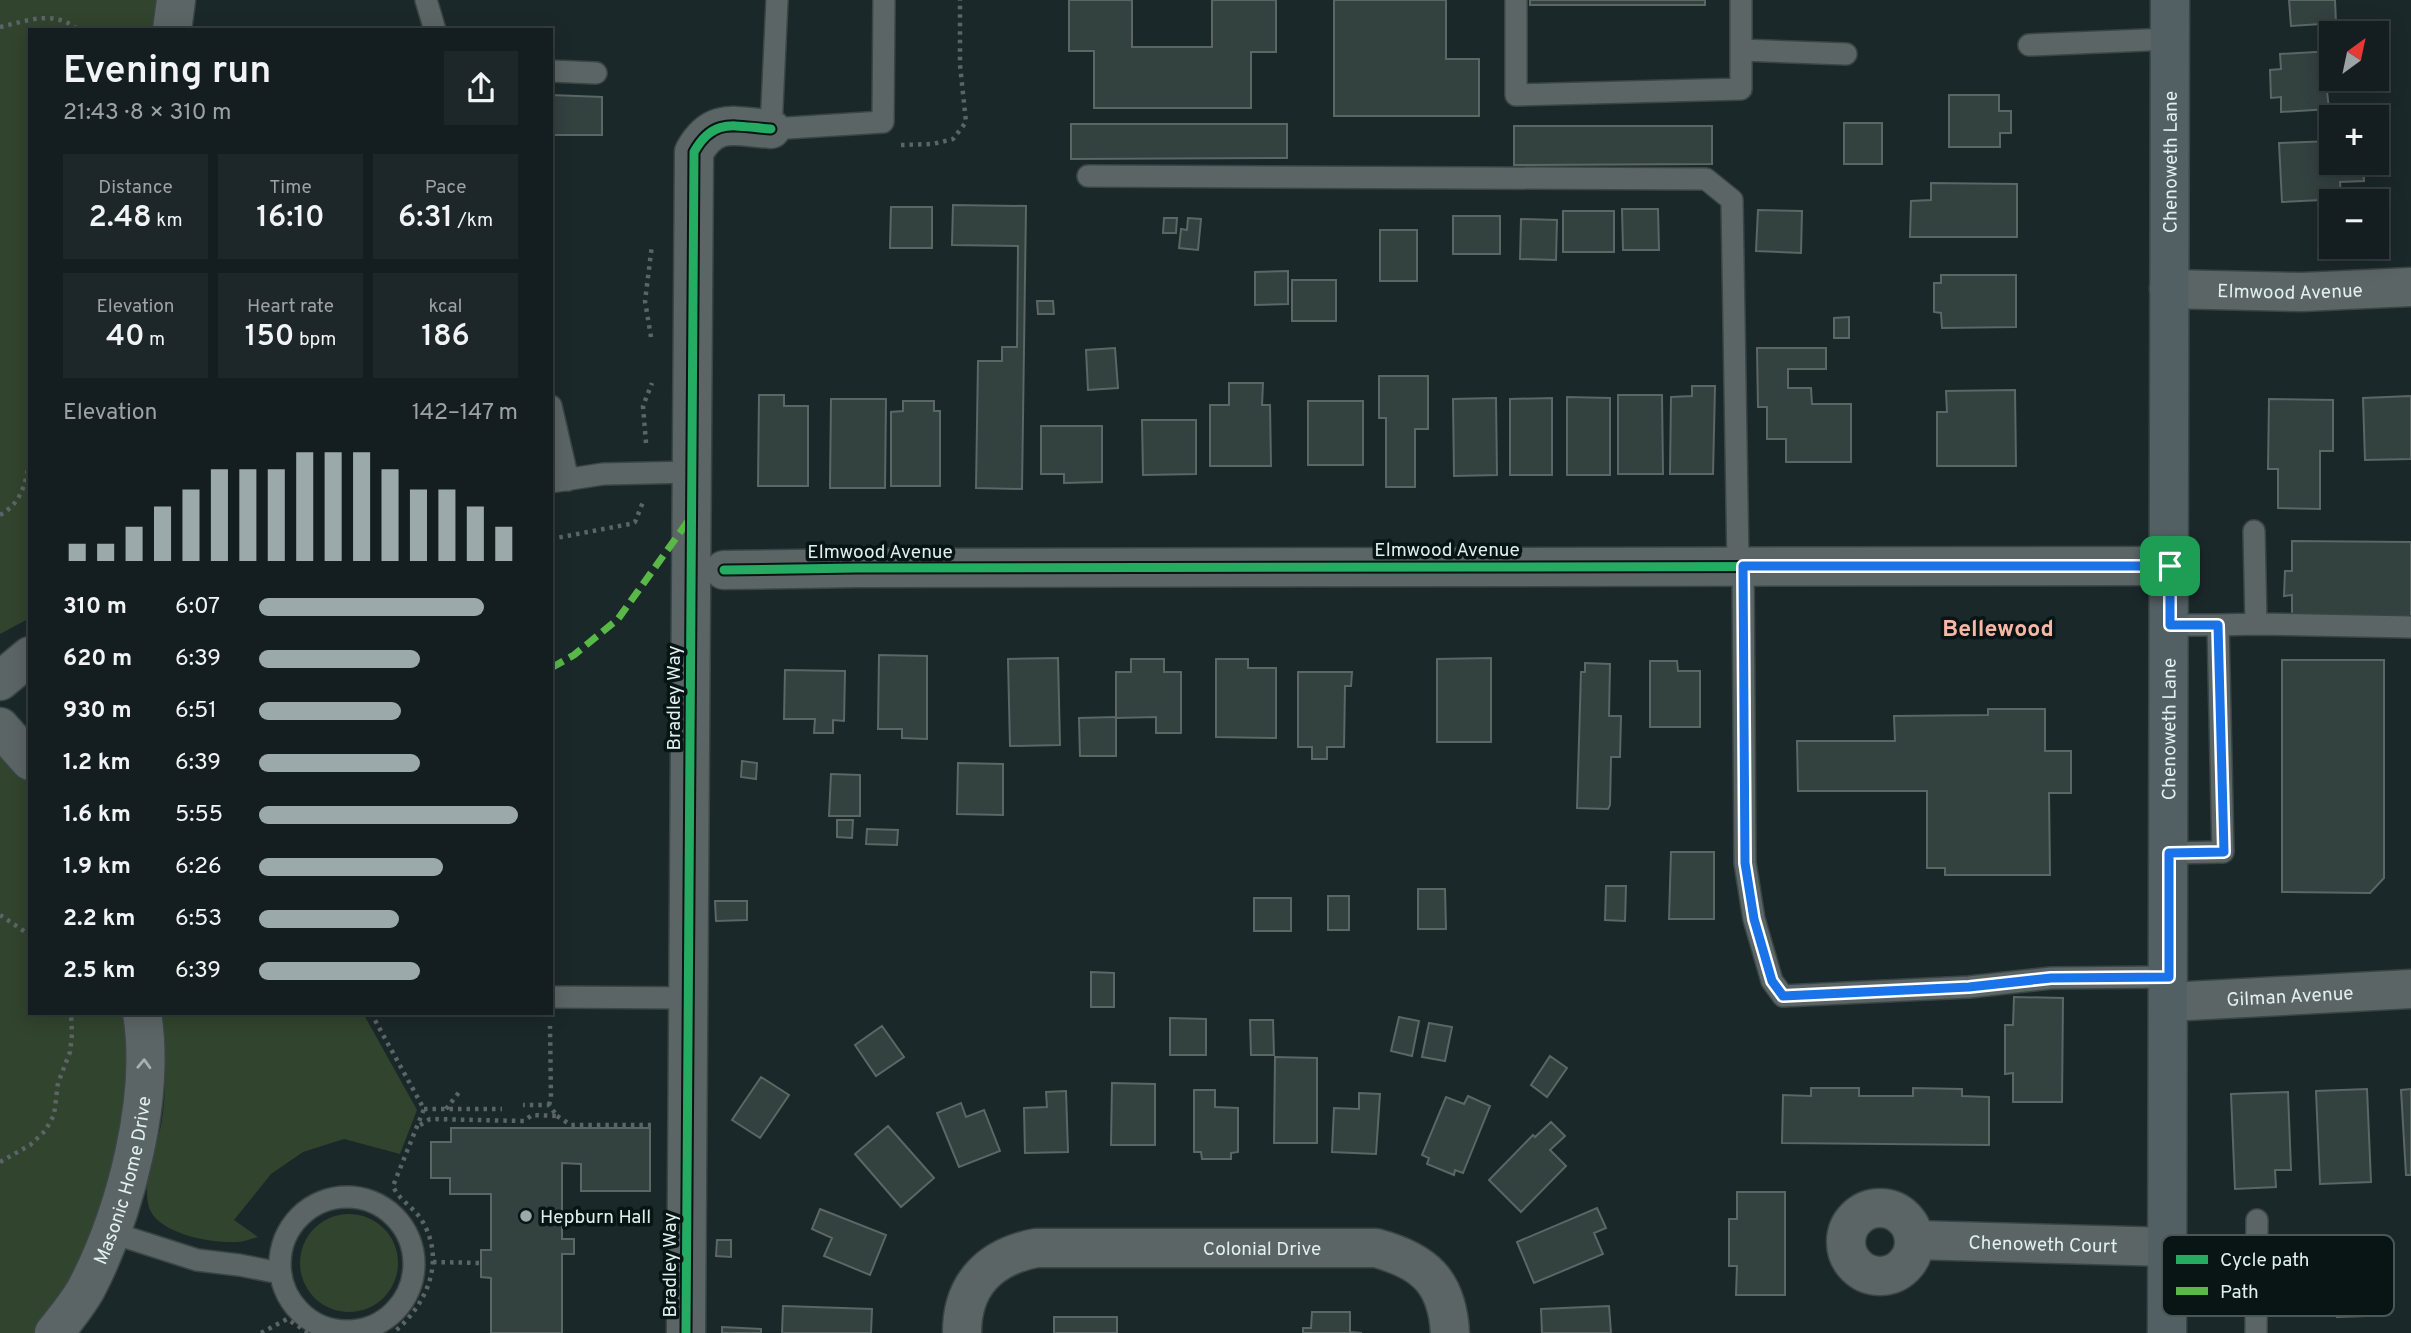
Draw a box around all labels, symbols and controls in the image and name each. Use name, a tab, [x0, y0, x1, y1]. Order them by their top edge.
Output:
north arrow	[2319, 21, 2389, 91]
map controls	[2319, 21, 2389, 259]
text: Evening run	[63, 48, 271, 97]
button: share	[444, 51, 518, 125]
street label: Chenoweth Lane	[2159, 91, 2184, 233]
text: 21:43 · 8 × 310 m	[63, 99, 232, 128]
button: +	[2319, 105, 2389, 175]
text: Distance	[98, 176, 173, 200]
text: Time	[269, 176, 312, 200]
text: Pace	[425, 176, 466, 200]
button: −	[2319, 189, 2389, 259]
text: 2.48	[89, 200, 152, 237]
text: 16:10	[256, 200, 325, 237]
text: 6:31	[398, 200, 453, 237]
text: km	[152, 209, 183, 233]
text: /km	[453, 209, 493, 233]
street label: Elmwood Avenue	[2217, 279, 2363, 306]
text: Elevation	[96, 295, 175, 319]
text: Heart rate	[247, 295, 334, 319]
text: kcal	[429, 295, 462, 319]
text: 40	[106, 319, 145, 356]
text: 150	[245, 319, 294, 356]
text: 186	[421, 319, 470, 356]
text: m	[145, 328, 165, 352]
text: bpm	[294, 328, 336, 352]
text: Elevation	[63, 399, 158, 428]
text: 142–147 m	[412, 399, 518, 428]
pin	[2140, 536, 2200, 596]
street label: Elmwood Avenue	[1374, 539, 1520, 563]
street label: Elmwood Avenue	[807, 541, 953, 565]
icon: arrive	[2151, 547, 2189, 585]
text: 310 m	[63, 593, 127, 622]
text: 6:07	[175, 593, 220, 622]
district label: Bellewood	[1942, 616, 2054, 645]
text: 620 m	[63, 645, 132, 674]
text: 6:39	[175, 645, 221, 674]
street label: Bradley Way	[663, 646, 687, 750]
street label: Chenoweth Lane	[2158, 658, 2183, 800]
text: 930 m	[63, 697, 132, 726]
text: 6:51	[175, 697, 217, 726]
text: 1.2 km	[63, 749, 131, 778]
text: 6:39	[175, 749, 221, 778]
text: 1.6 km	[63, 801, 131, 830]
text: 5:55	[175, 801, 223, 830]
text: 1.9 km	[63, 853, 131, 882]
text: 6:26	[175, 853, 222, 882]
text: 2.2 km	[63, 905, 136, 934]
text: 6:53	[175, 905, 222, 934]
text: 2.5 km	[63, 957, 136, 986]
text: 6:39	[175, 957, 221, 986]
street label: Gilman Avenue	[2226, 982, 2354, 1013]
one-way arrow	[137, 1059, 152, 1070]
street label: Masonic Home Drive	[89, 1095, 157, 1269]
place label: Hepburn Hall	[540, 1206, 651, 1230]
marker: Hepburn Hall	[518, 1208, 534, 1224]
street label: Bradley Way	[659, 1213, 683, 1317]
street label: Chenoweth Court	[1968, 1231, 2118, 1260]
legend	[2162, 1235, 2394, 1316]
street label: Colonial Drive	[1203, 1238, 1321, 1262]
text: Cycle path	[2220, 1249, 2309, 1273]
text: Path	[2220, 1281, 2259, 1305]

